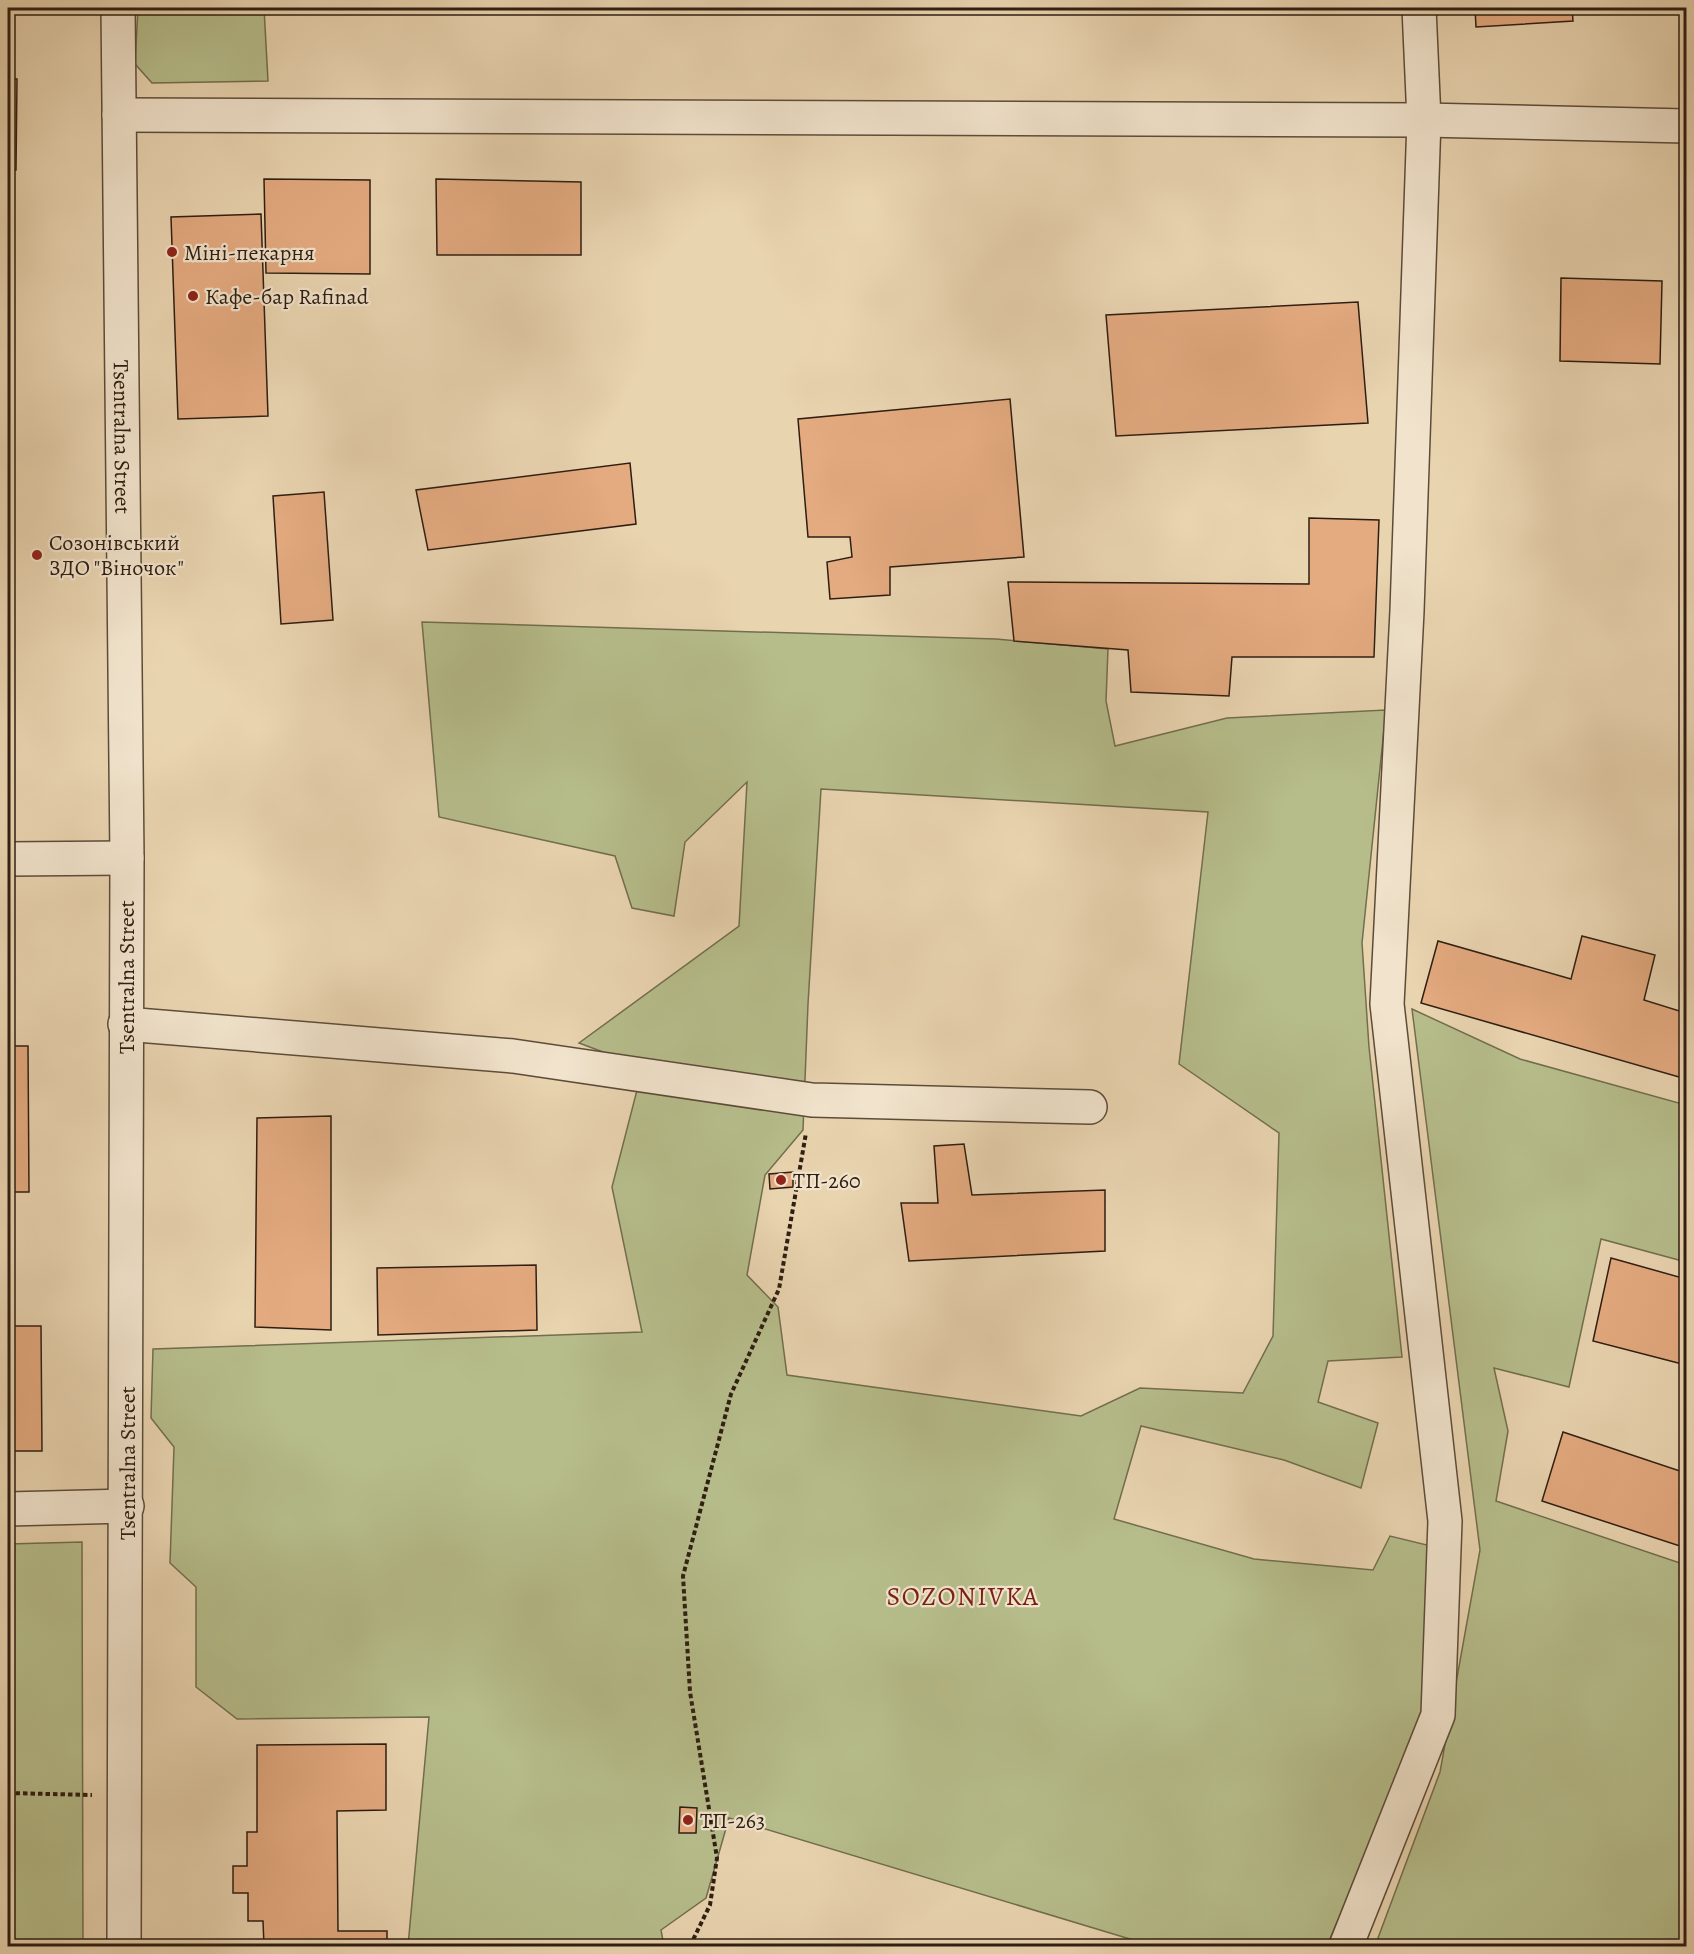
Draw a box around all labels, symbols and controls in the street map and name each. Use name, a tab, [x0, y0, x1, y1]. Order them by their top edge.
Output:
place label: Міні-пекарня	[184, 238, 315, 268]
marker: Міні-пекарня	[165, 245, 179, 259]
place label: Кафе-бар Rafinad	[205, 282, 369, 312]
marker: Кафе-бар Rafinad	[186, 289, 200, 303]
street label: Tsentralna Street	[106, 360, 137, 514]
place label: Созонівський ЗДО "Віночок"	[49, 528, 184, 583]
marker: Созонівський ЗДО "Віночок"	[30, 548, 44, 562]
street label: Tsentralna Street	[112, 900, 142, 1054]
place label: ТП-260	[793, 1166, 861, 1196]
marker: ТП-260	[774, 1173, 788, 1187]
street label: Tsentralna Street	[113, 1386, 143, 1540]
district label: SOZONIVKA	[886, 1579, 1040, 1614]
place label: ТП-263	[700, 1806, 765, 1836]
marker: ТП-263	[681, 1813, 695, 1827]

